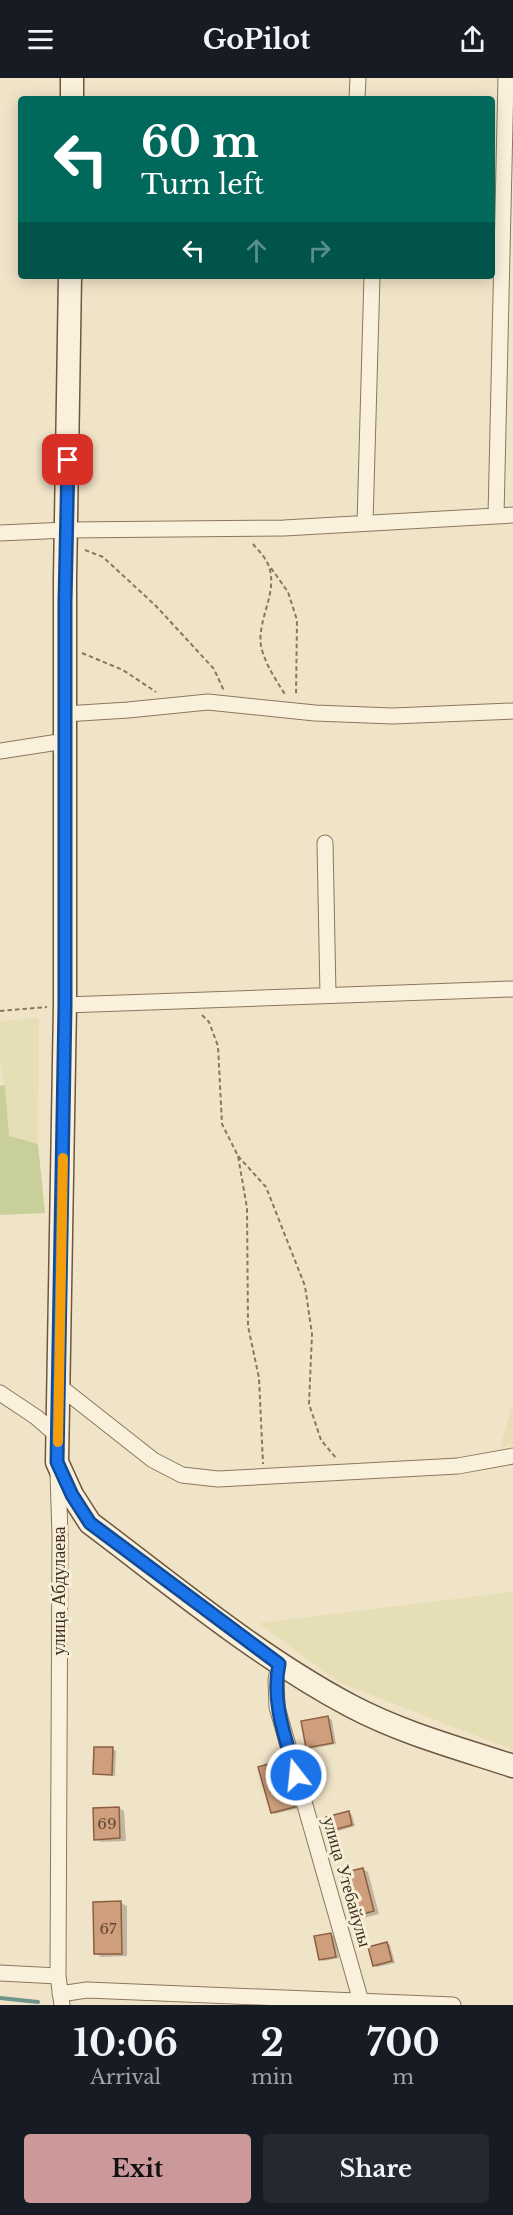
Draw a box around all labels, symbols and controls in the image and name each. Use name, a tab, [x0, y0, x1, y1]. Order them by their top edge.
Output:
icon: menu	[24, 23, 57, 56]
text: GoPilot	[203, 23, 310, 56]
icon: share	[456, 23, 489, 56]
text: 60 m	[141, 116, 259, 168]
icon: left	[42, 120, 120, 198]
text: Turn left	[141, 168, 264, 201]
icon: left	[177, 234, 210, 267]
icon: ahead	[240, 234, 273, 267]
icon: right	[303, 234, 336, 267]
pin	[42, 434, 93, 485]
icon: arrive	[51, 443, 84, 476]
street label: улица Абдулаева	[48, 1527, 70, 1656]
position arrow	[264, 1743, 328, 1807]
house number: 69	[97, 1814, 117, 1833]
street label: улица Утебайулы	[318, 1814, 376, 1950]
house number: 67	[99, 1919, 117, 1938]
text: 10:06	[73, 2021, 178, 2066]
text: 2	[261, 2021, 284, 2066]
text: 700	[367, 2021, 440, 2066]
text: Arrival	[90, 2065, 161, 2089]
text: min	[251, 2065, 293, 2089]
text: m	[392, 2065, 414, 2089]
button: Exit	[24, 2134, 251, 2203]
button: Share	[263, 2134, 489, 2203]

